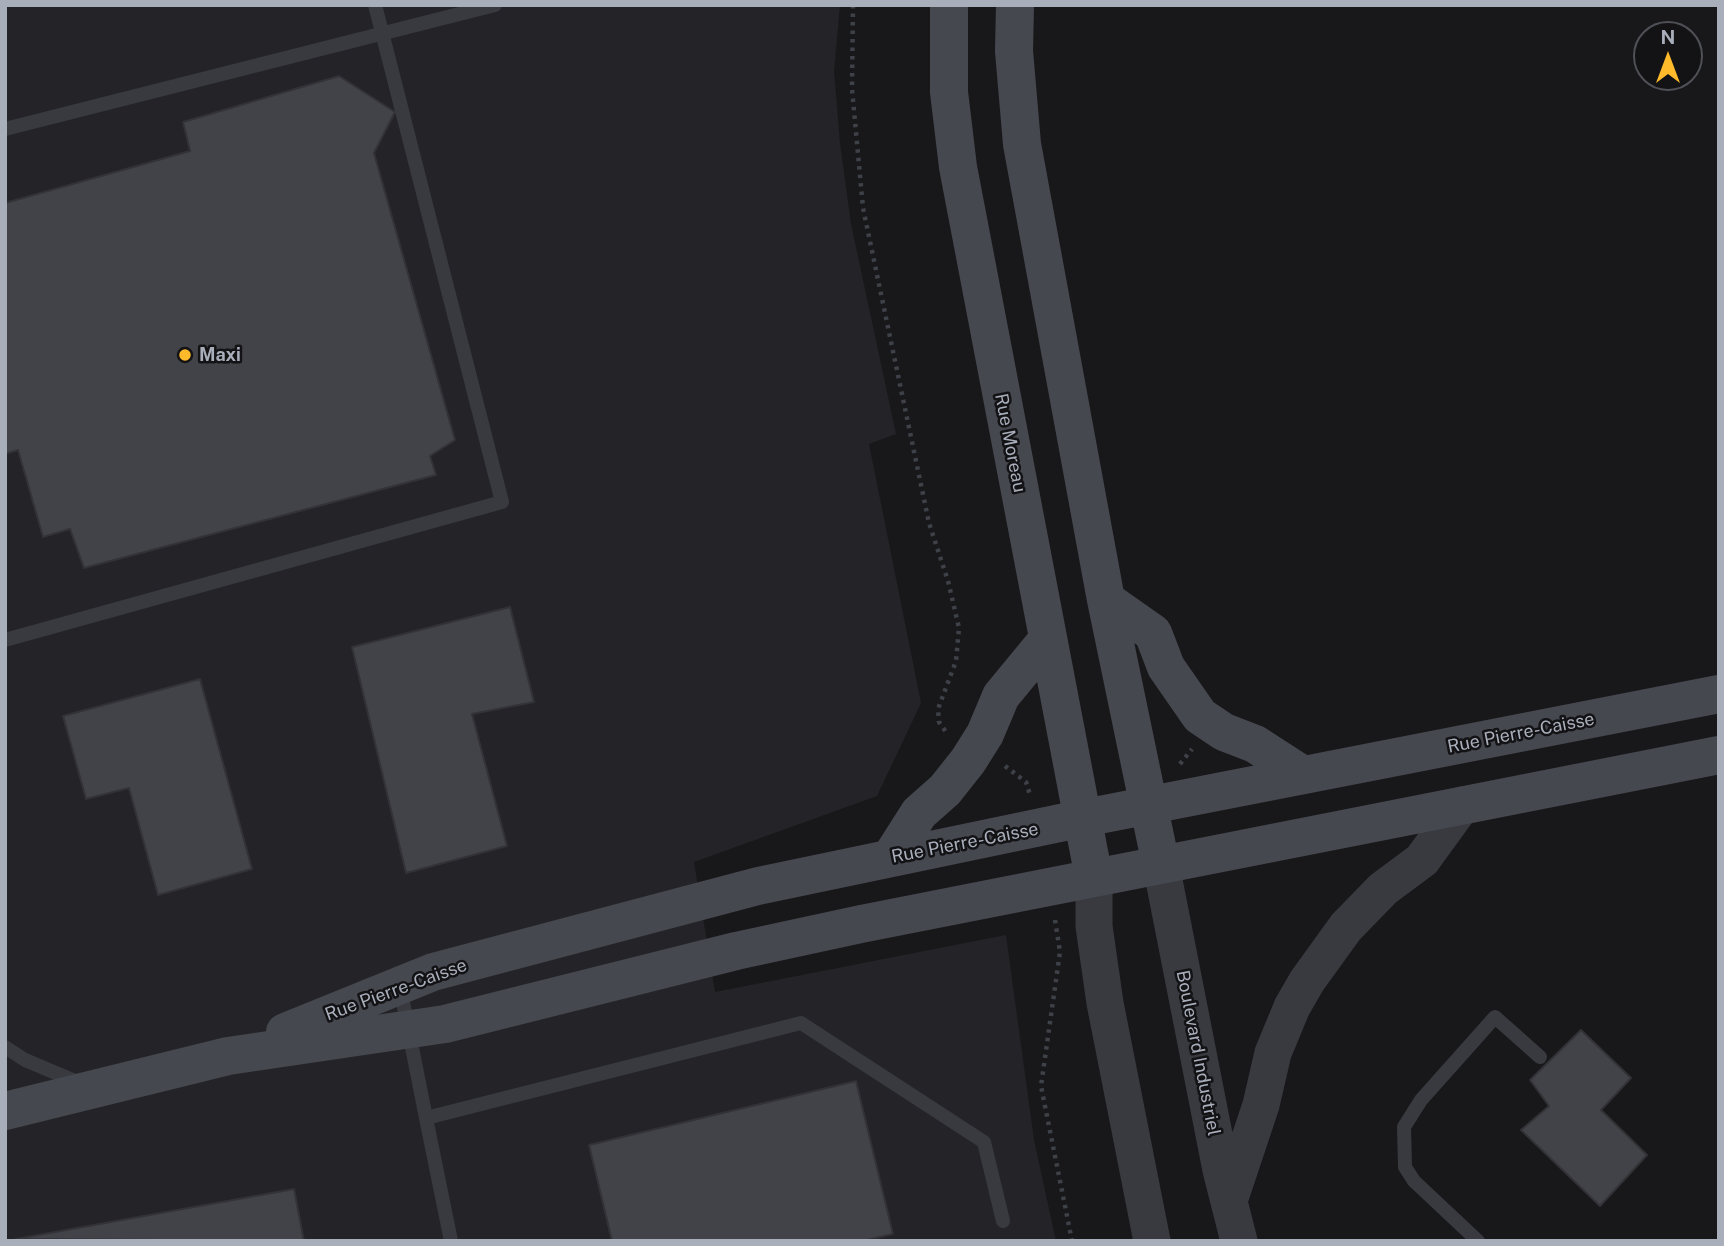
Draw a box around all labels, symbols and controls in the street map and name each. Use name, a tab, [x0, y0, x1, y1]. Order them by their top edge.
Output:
north arrow	[1633, 21, 1703, 91]
text: N	[1661, 26, 1675, 48]
place label: Maxi	[199, 344, 241, 366]
marker: Maxi	[177, 347, 193, 363]
street label: Rue Moreau	[990, 392, 1030, 494]
street label: Rue Pierre-Caisse	[1446, 708, 1596, 758]
street label: Rue Pierre-Caisse	[890, 818, 1040, 868]
street label: Rue Pierre-Caisse	[322, 954, 470, 1026]
street label: Boulevard Industriel	[1171, 968, 1225, 1138]

